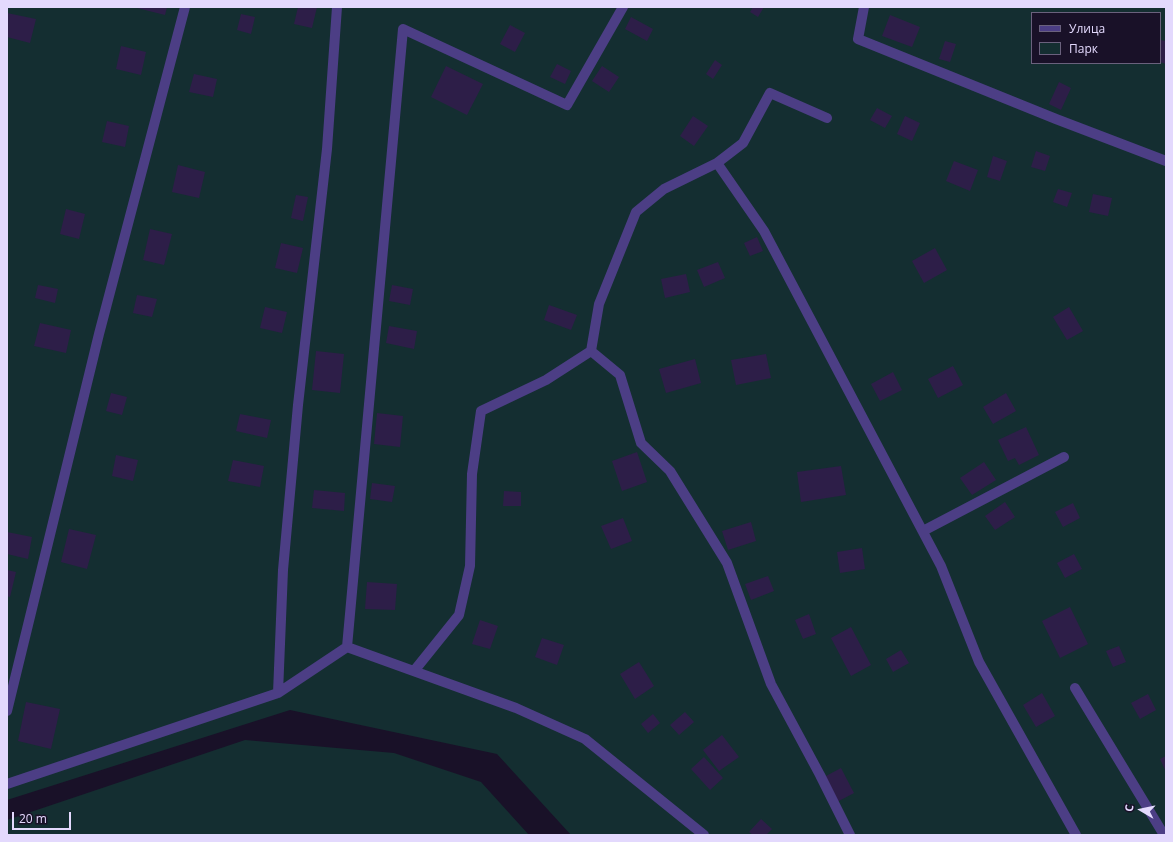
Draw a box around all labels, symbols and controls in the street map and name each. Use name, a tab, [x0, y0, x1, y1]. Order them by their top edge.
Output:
legend	[1031, 12, 1161, 64]
text: Улица	[1069, 20, 1105, 37]
text: Парк	[1069, 40, 1098, 57]
north arrow	[1121, 790, 1161, 830]
text: С	[1121, 803, 1137, 813]
scale bar	[14, 804, 73, 830]
text: 20 m	[19, 810, 47, 827]

